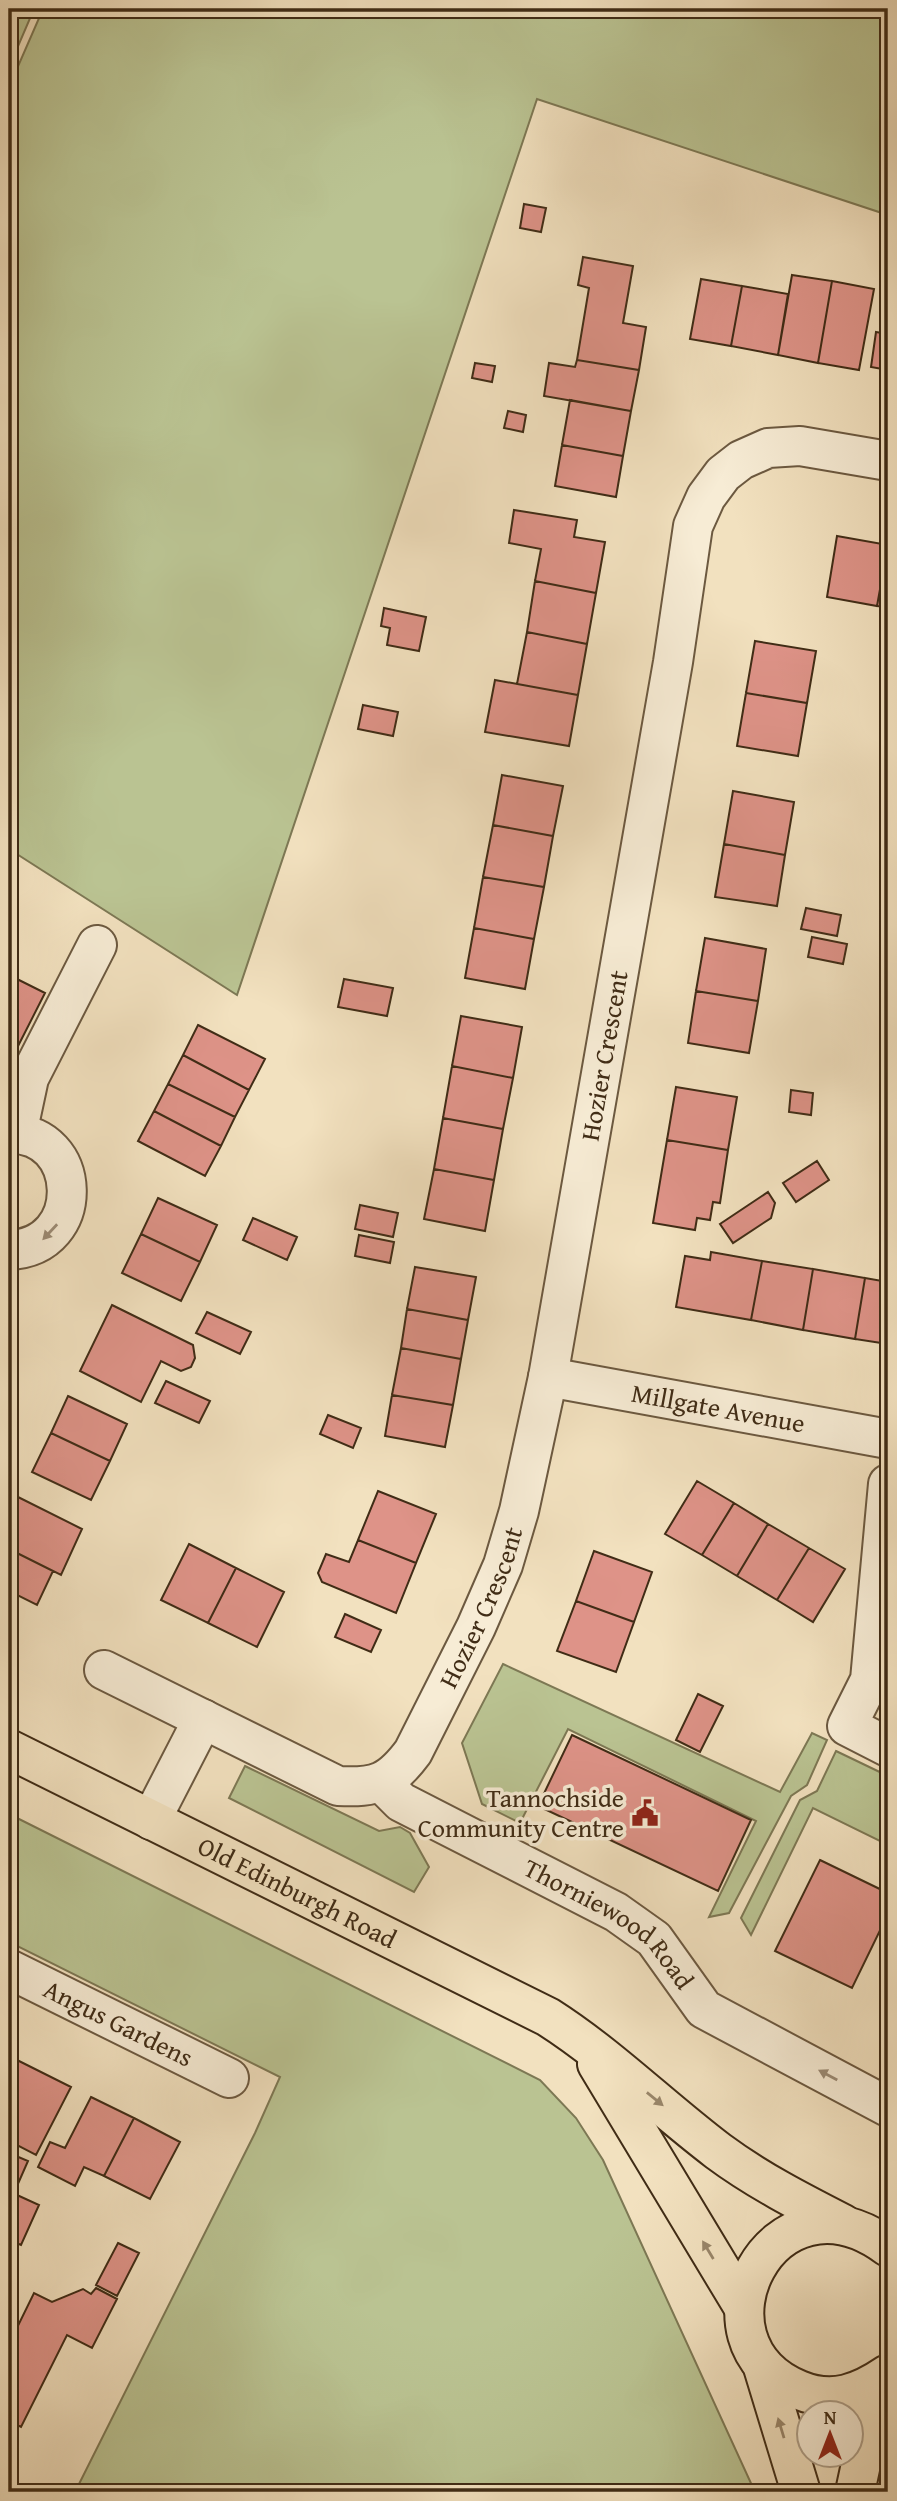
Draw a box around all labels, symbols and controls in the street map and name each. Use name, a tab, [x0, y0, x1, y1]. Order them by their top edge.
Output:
street label: Hozier Crescent	[570, 967, 638, 1144]
one-way arrow	[42, 1223, 58, 1241]
street label: Millgate Avenue	[628, 1373, 808, 1442]
street label: Hozier Crescent	[428, 1522, 532, 1694]
place label: Tannochside Community Centre	[418, 1778, 624, 1847]
public building icon: Tannochside Community Centre	[630, 1798, 660, 1828]
street label: Old Edinburgh Road	[191, 1826, 404, 1958]
street label: Thorniewood Road	[517, 1848, 704, 1997]
street label: Angus Gardens	[37, 1969, 200, 2076]
one-way arrow	[818, 2069, 838, 2080]
one-way arrow	[645, 2091, 663, 2106]
one-way arrow	[702, 2240, 715, 2259]
north arrow	[796, 2400, 866, 2470]
text: N	[824, 2403, 837, 2431]
one-way arrow	[776, 2417, 786, 2438]

